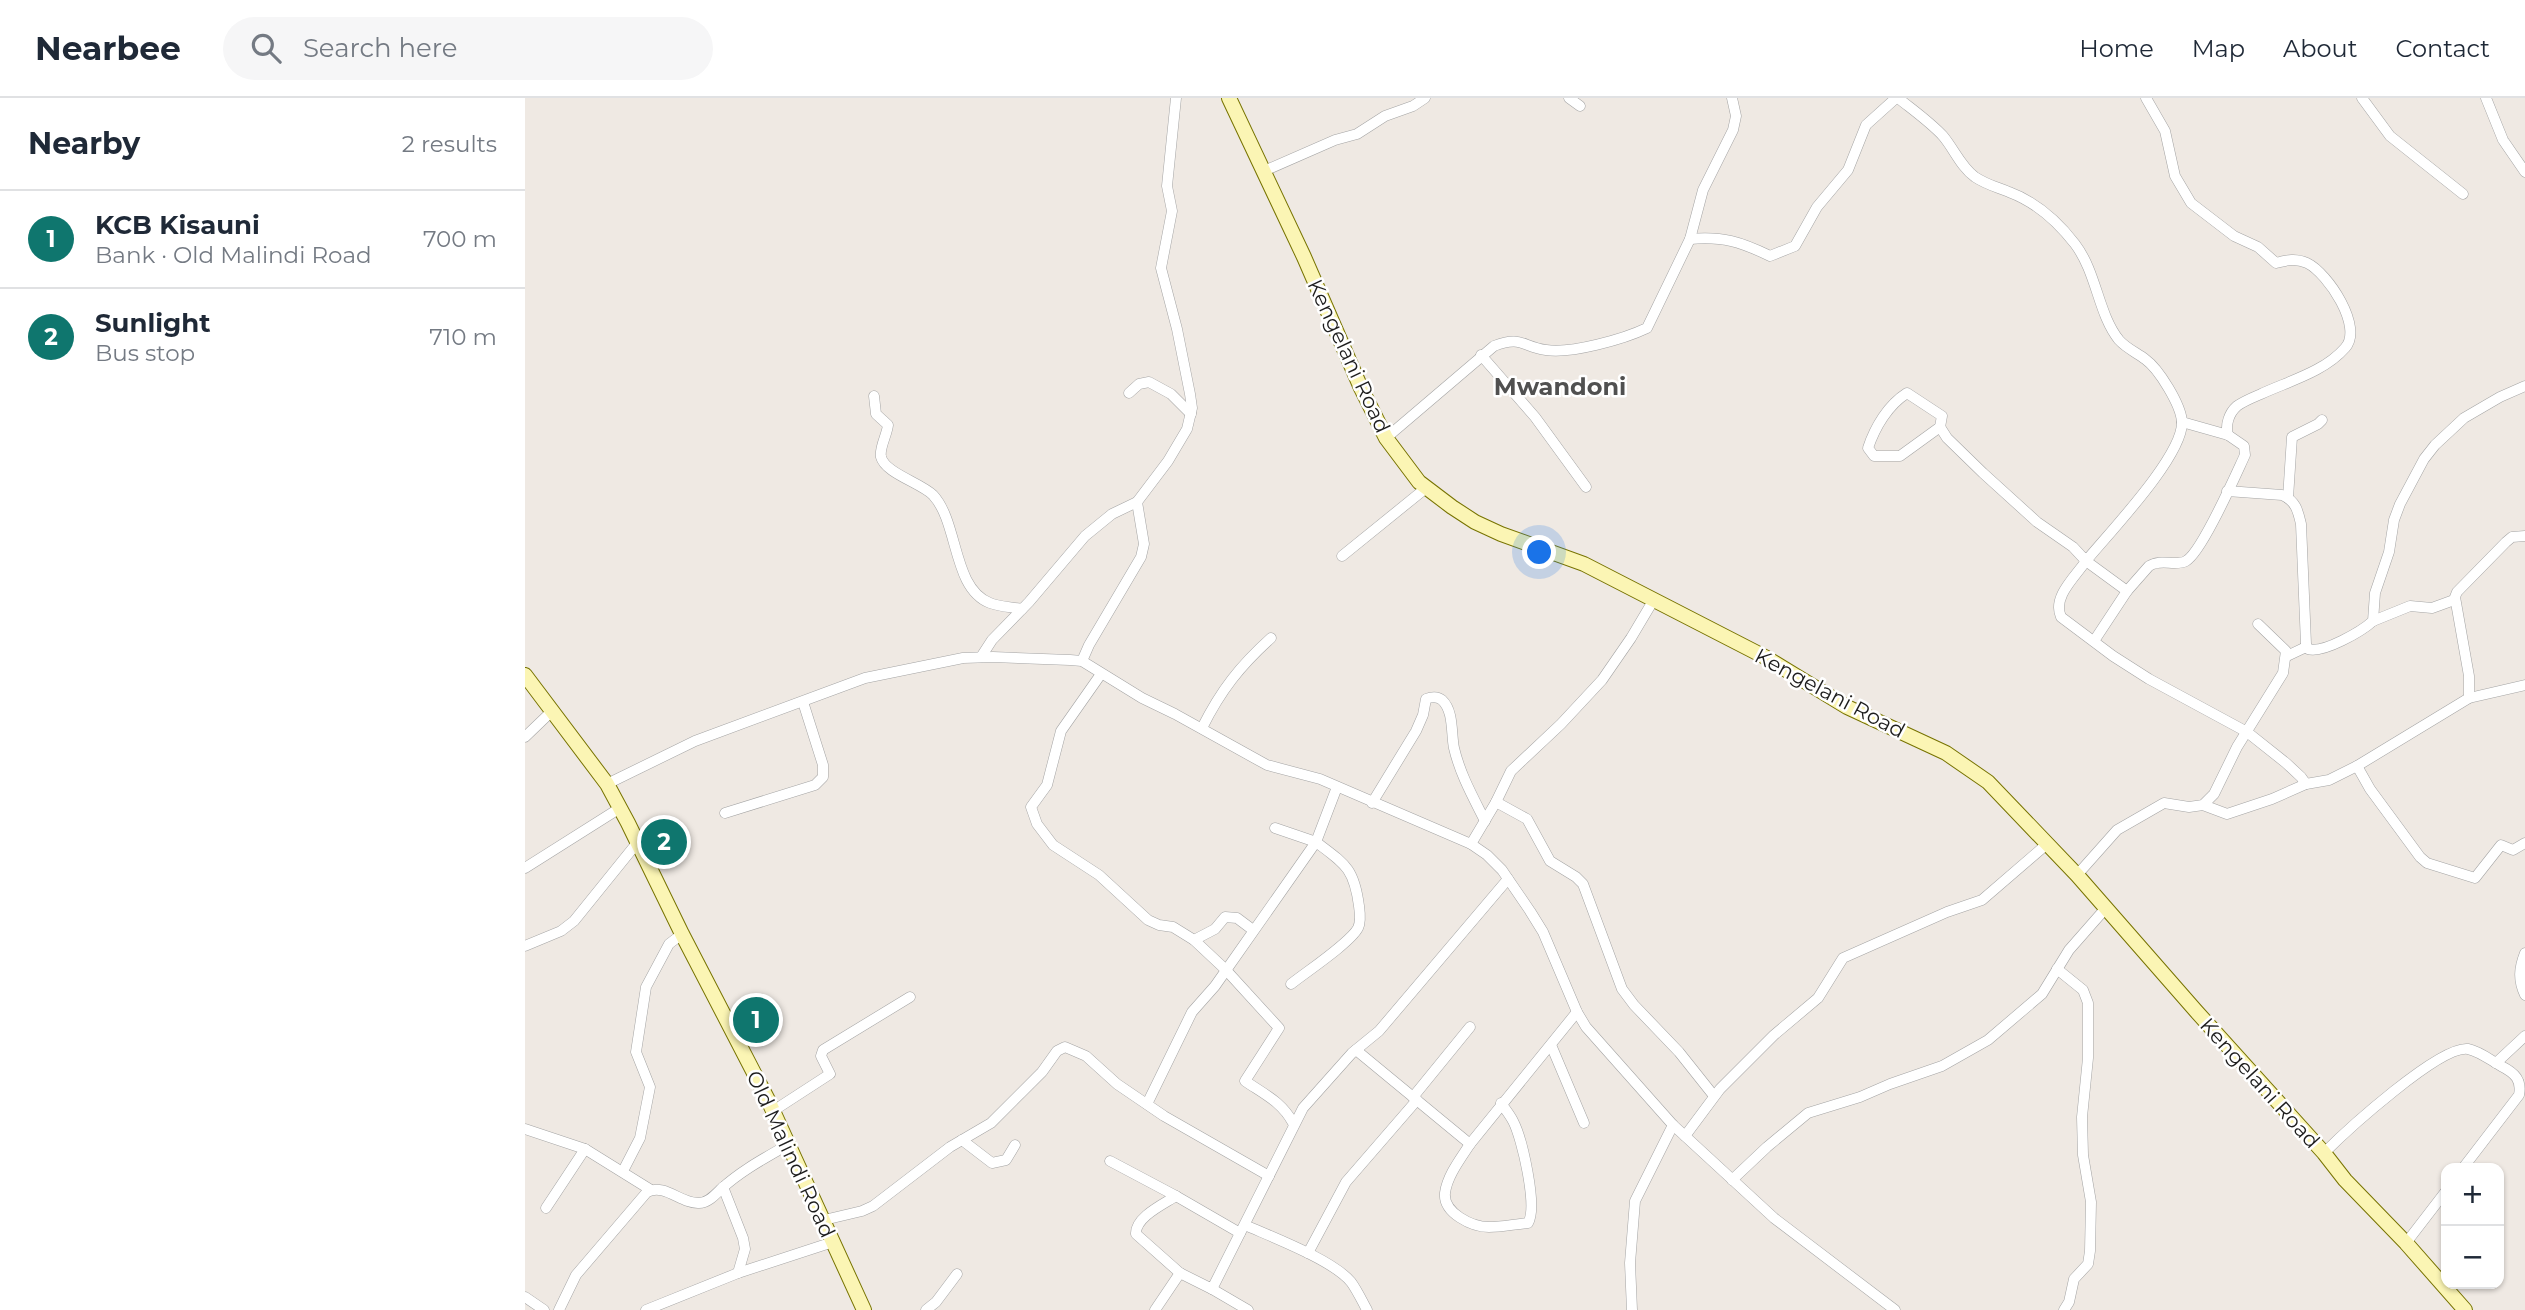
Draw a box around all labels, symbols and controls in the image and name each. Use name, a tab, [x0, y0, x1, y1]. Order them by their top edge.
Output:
search box	[223, 17, 713, 80]
text: Nearbee	[35, 28, 181, 68]
icon: search	[247, 29, 285, 67]
text: Search here	[303, 32, 458, 64]
text: Home	[2079, 34, 2154, 63]
text: Map	[2192, 34, 2245, 63]
text: About	[2283, 34, 2357, 63]
text: Contact	[2395, 34, 2490, 63]
text: Nearby	[28, 125, 140, 162]
text: 2 results	[402, 130, 497, 158]
text: KCB Kisauni	[95, 209, 260, 241]
text: 1	[46, 225, 56, 253]
text: 700 m	[423, 225, 497, 253]
text: Bank · Old Malindi Road	[95, 241, 372, 269]
street label: Kengelani Road	[1302, 275, 1396, 437]
text: Sunlight	[95, 307, 211, 339]
text: 2	[44, 323, 58, 351]
text: 710 m	[429, 323, 497, 351]
text: Bus stop	[95, 339, 195, 367]
district label: Mwandoni	[1494, 372, 1626, 401]
your location	[1522, 535, 1556, 569]
street label: Kengelani Road	[1751, 643, 1909, 743]
pin: 2	[641, 816, 687, 868]
pin: 1	[733, 994, 779, 1046]
street label: Kengelani Road	[2195, 1013, 2325, 1153]
street label: Old Malindi Road	[741, 1067, 841, 1241]
map controls	[2441, 1163, 2504, 1289]
button: +	[2441, 1163, 2504, 1226]
button: −	[2441, 1226, 2504, 1289]

